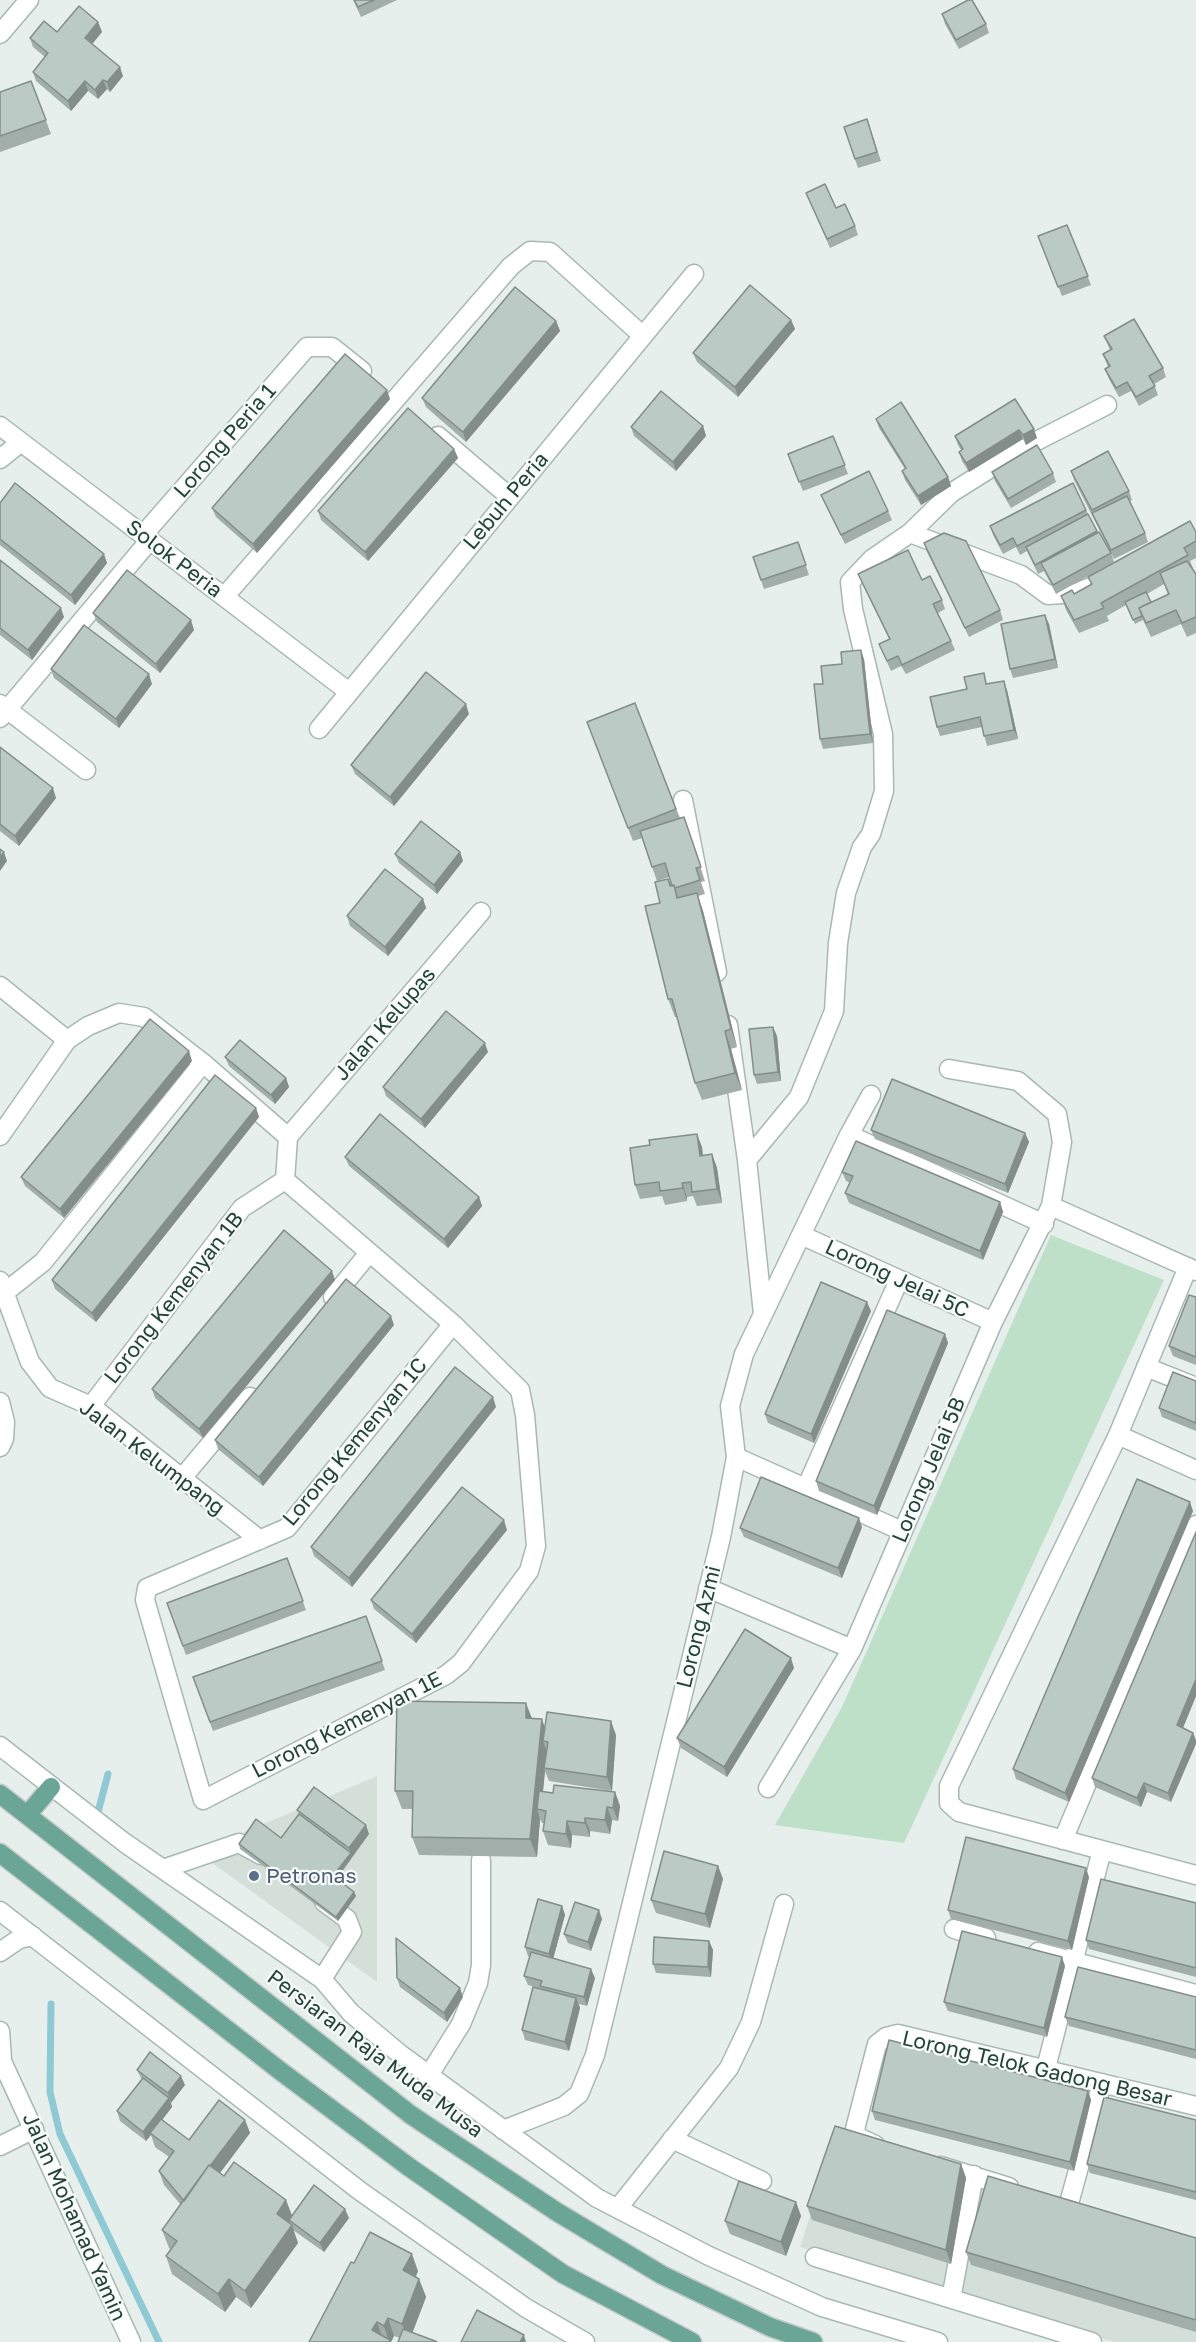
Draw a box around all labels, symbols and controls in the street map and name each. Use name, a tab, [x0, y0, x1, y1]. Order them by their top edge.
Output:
street label: Lorong Peria 1	[169, 379, 281, 503]
street label: Lebuh Peria	[458, 447, 554, 555]
street label: Solok Peria	[121, 515, 227, 603]
street label: Jalan Kelupas	[329, 962, 441, 1086]
street label: Lorong Kemenyan 1B	[99, 1207, 249, 1389]
street label: Lorong Jelai 5C	[821, 1235, 973, 1323]
street label: Lorong Kemenyan 1C	[277, 1353, 433, 1531]
street label: Lorong Jelai 5B	[887, 1393, 971, 1547]
street label: Jalan Kelumpang	[74, 1395, 230, 1521]
street label: Lorong Azmi	[672, 1563, 726, 1691]
street label: Lorong Kemenyan 1E	[248, 1666, 446, 1784]
place label: Petronas	[266, 1863, 357, 1889]
marker: Petronas	[247, 1869, 261, 1883]
street label: Persiaran Raja Muda Musa	[262, 1965, 488, 2143]
street label: Lorong Telok Gadong Besar	[900, 2026, 1174, 2112]
street label: Jalan Mohamad Yamin	[17, 2109, 131, 2325]

